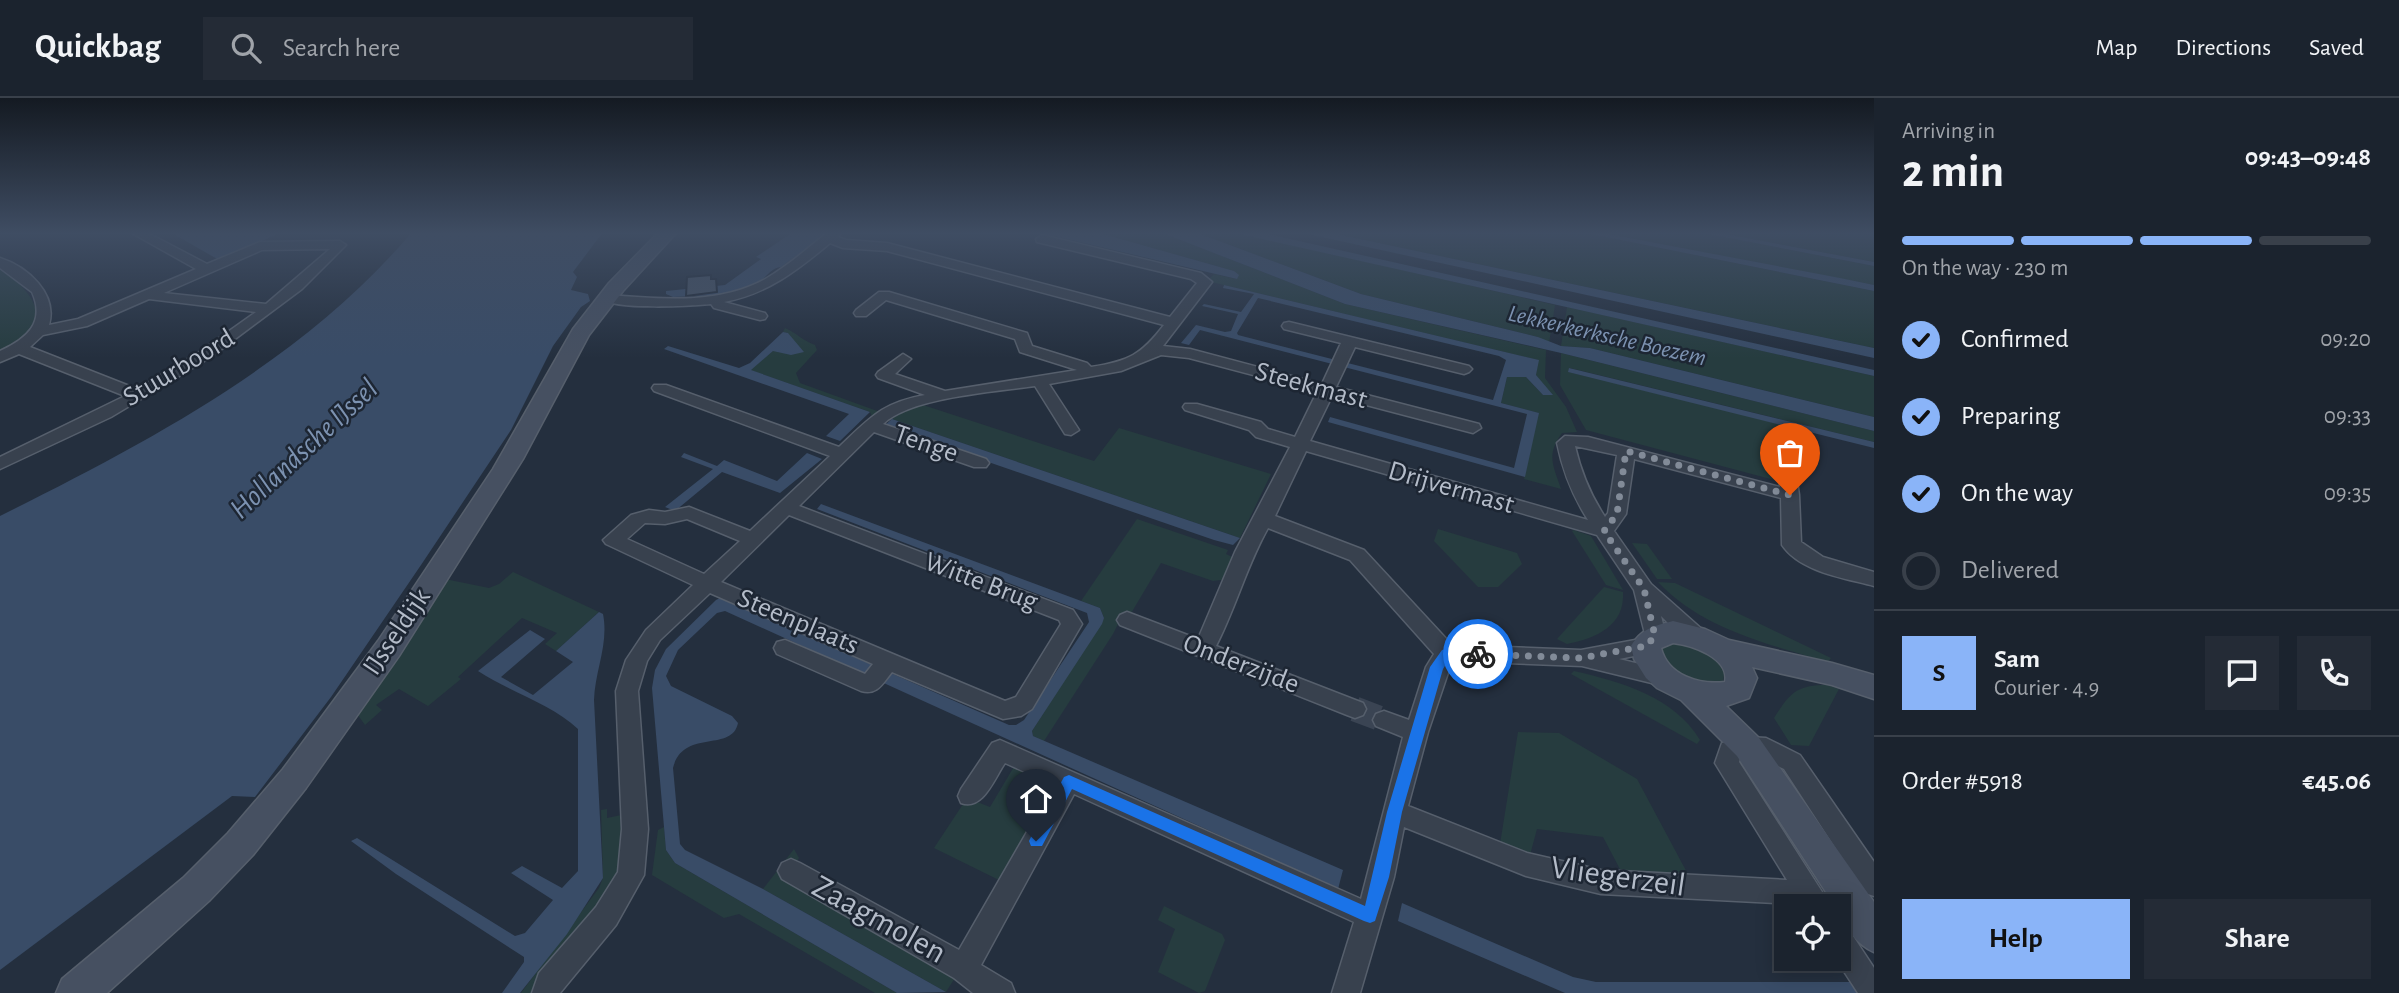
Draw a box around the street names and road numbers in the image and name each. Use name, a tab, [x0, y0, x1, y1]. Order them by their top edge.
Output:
street label: Stuurboord	[118, 324, 240, 412]
street label: Steekmast	[1252, 358, 1370, 414]
street label: Tenge	[890, 420, 962, 468]
street label: Drijvermast	[1385, 457, 1517, 519]
street label: Witte Brug	[921, 548, 1042, 616]
street label: IJsseldijk	[358, 584, 436, 680]
street label: Steenplaats	[733, 584, 863, 660]
street label: Onderzijde	[1179, 629, 1303, 699]
street label: Vliegerzeil	[1548, 851, 1688, 903]
street label: Zaagmolen	[807, 870, 951, 970]

